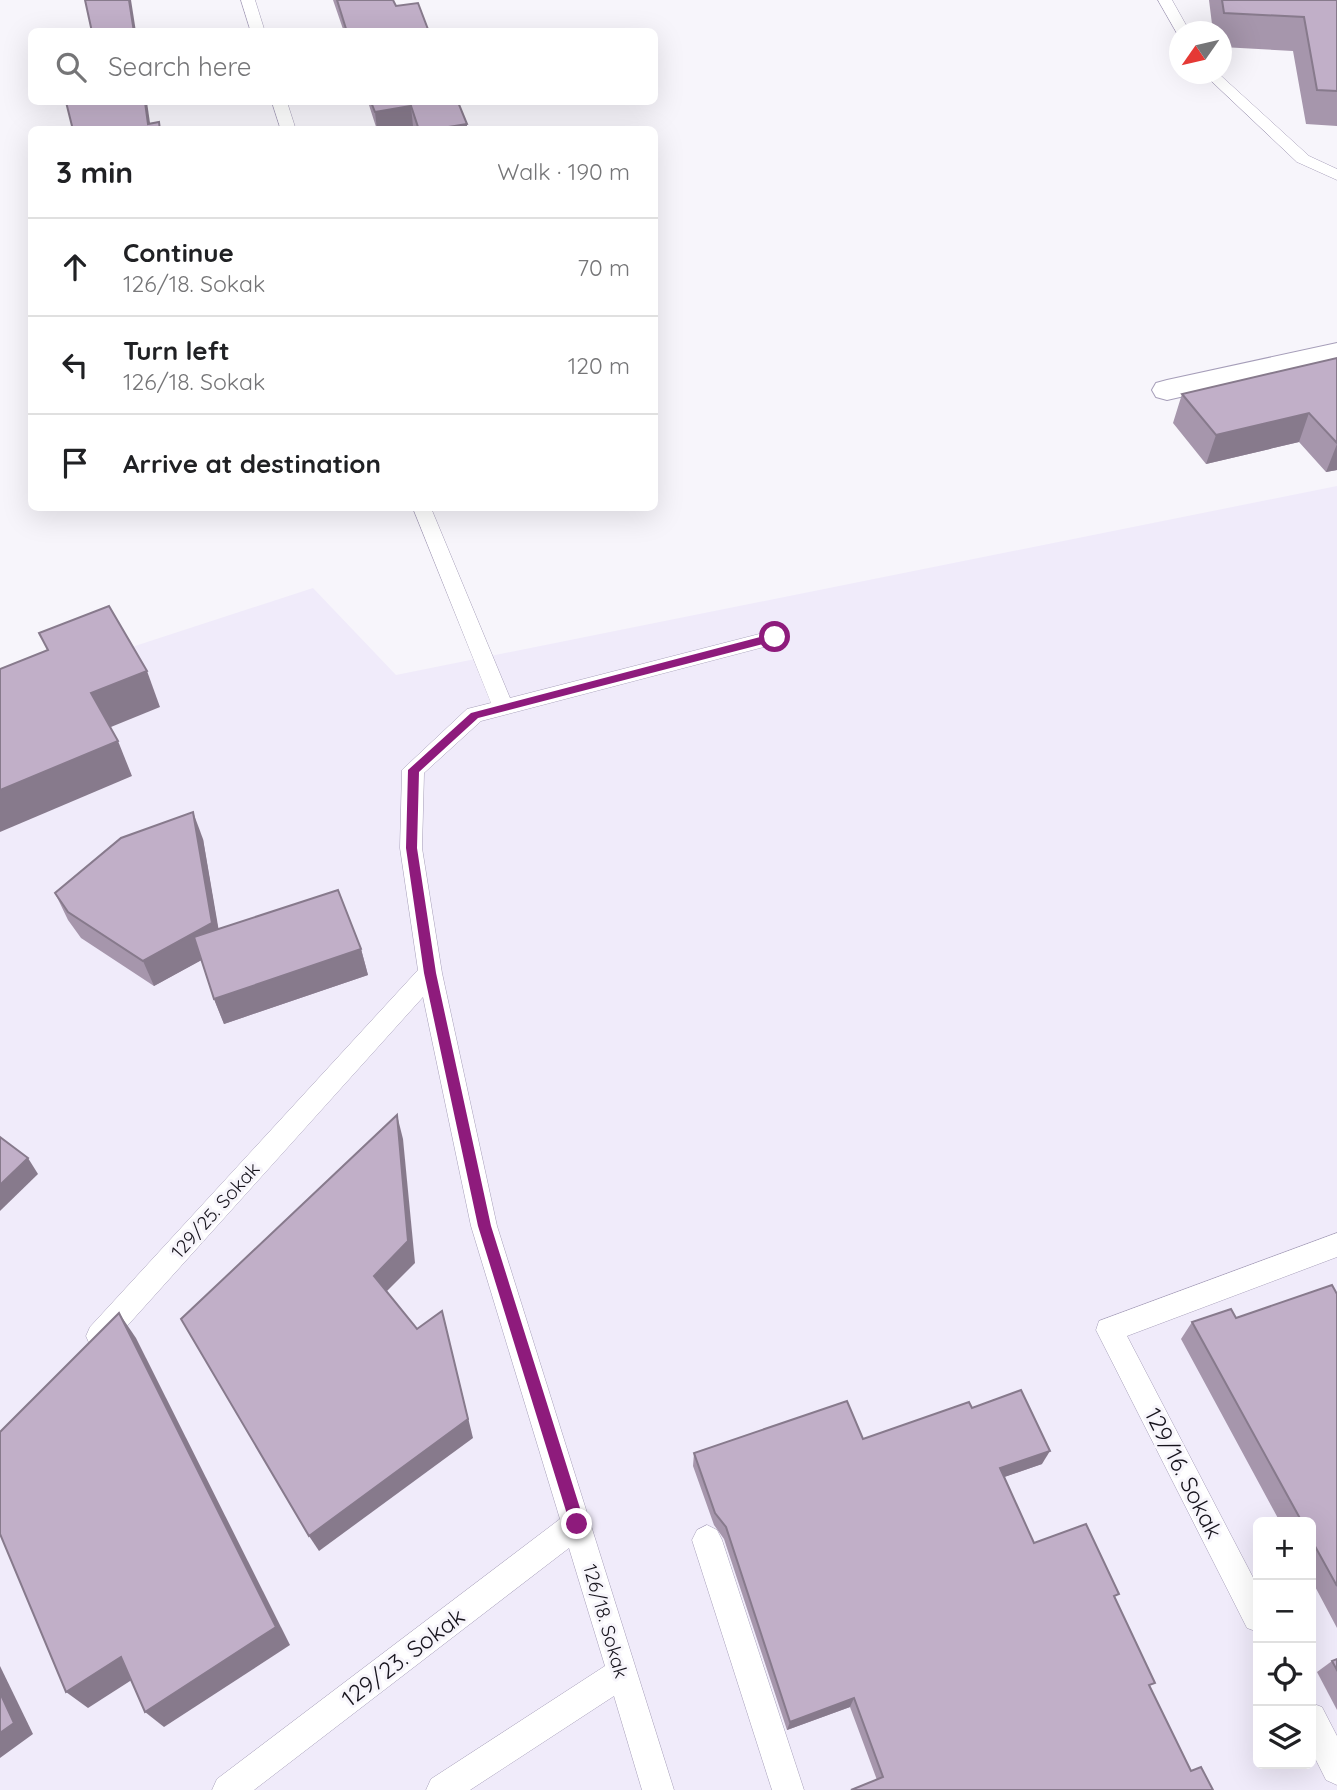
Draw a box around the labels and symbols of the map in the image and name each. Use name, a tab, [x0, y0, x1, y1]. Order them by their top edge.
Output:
north arrow	[1169, 21, 1232, 84]
route start	[759, 621, 790, 652]
street label: 129/25. Sokak	[166, 1157, 264, 1263]
street label: 129/16. Sokak	[1139, 1403, 1229, 1543]
route end	[561, 1508, 592, 1539]
street label: 126/18. Sokak	[578, 1561, 634, 1681]
street label: 129/23. Sokak	[336, 1601, 470, 1713]

